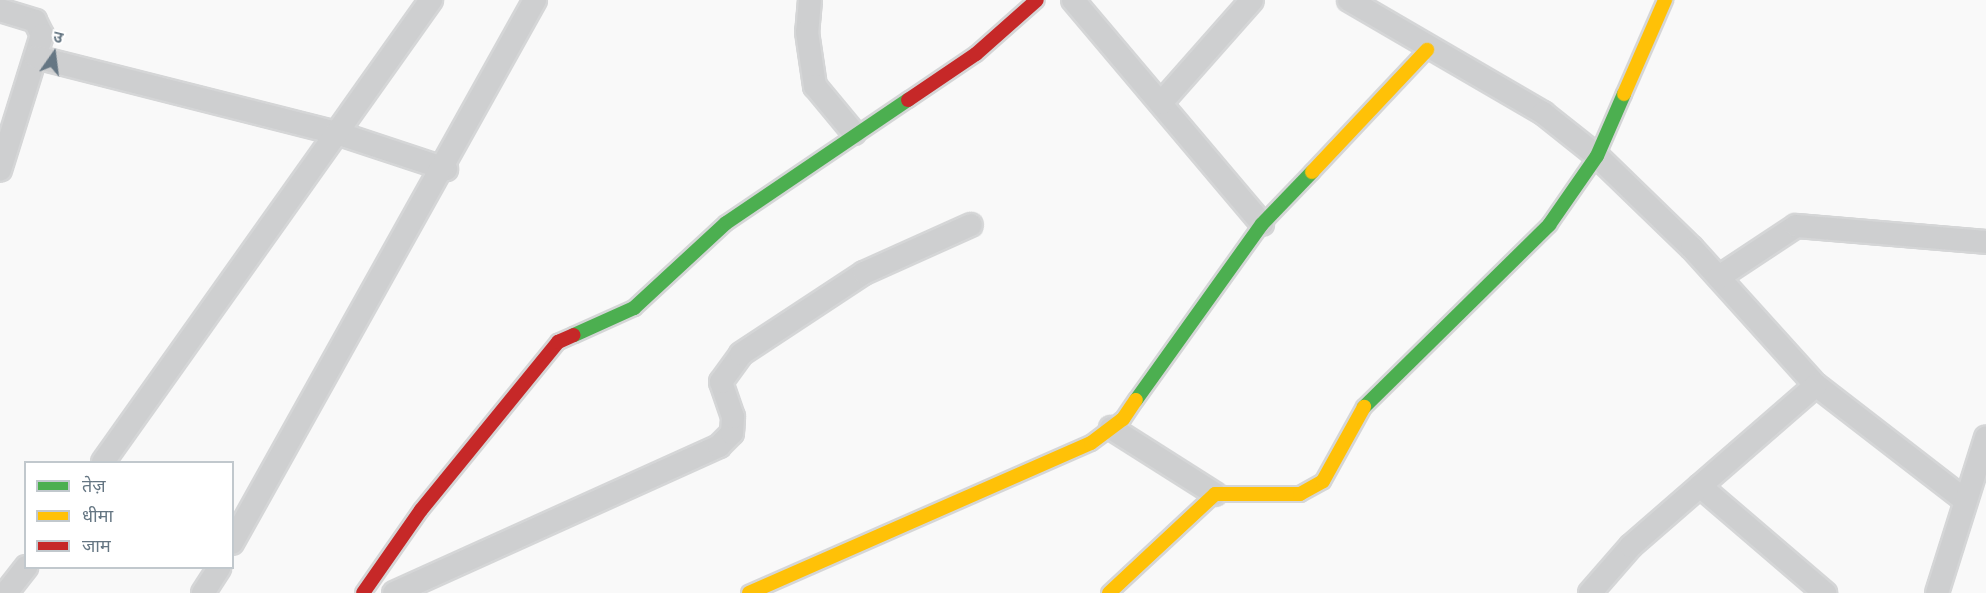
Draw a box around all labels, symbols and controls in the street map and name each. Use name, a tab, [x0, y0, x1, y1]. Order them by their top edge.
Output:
north arrow	[24, 24, 84, 84]
text: उ	[51, 26, 65, 47]
legend	[24, 461, 234, 569]
text: तेज़	[82, 474, 106, 496]
text: धीमा	[82, 504, 113, 526]
text: जाम	[82, 534, 111, 556]

